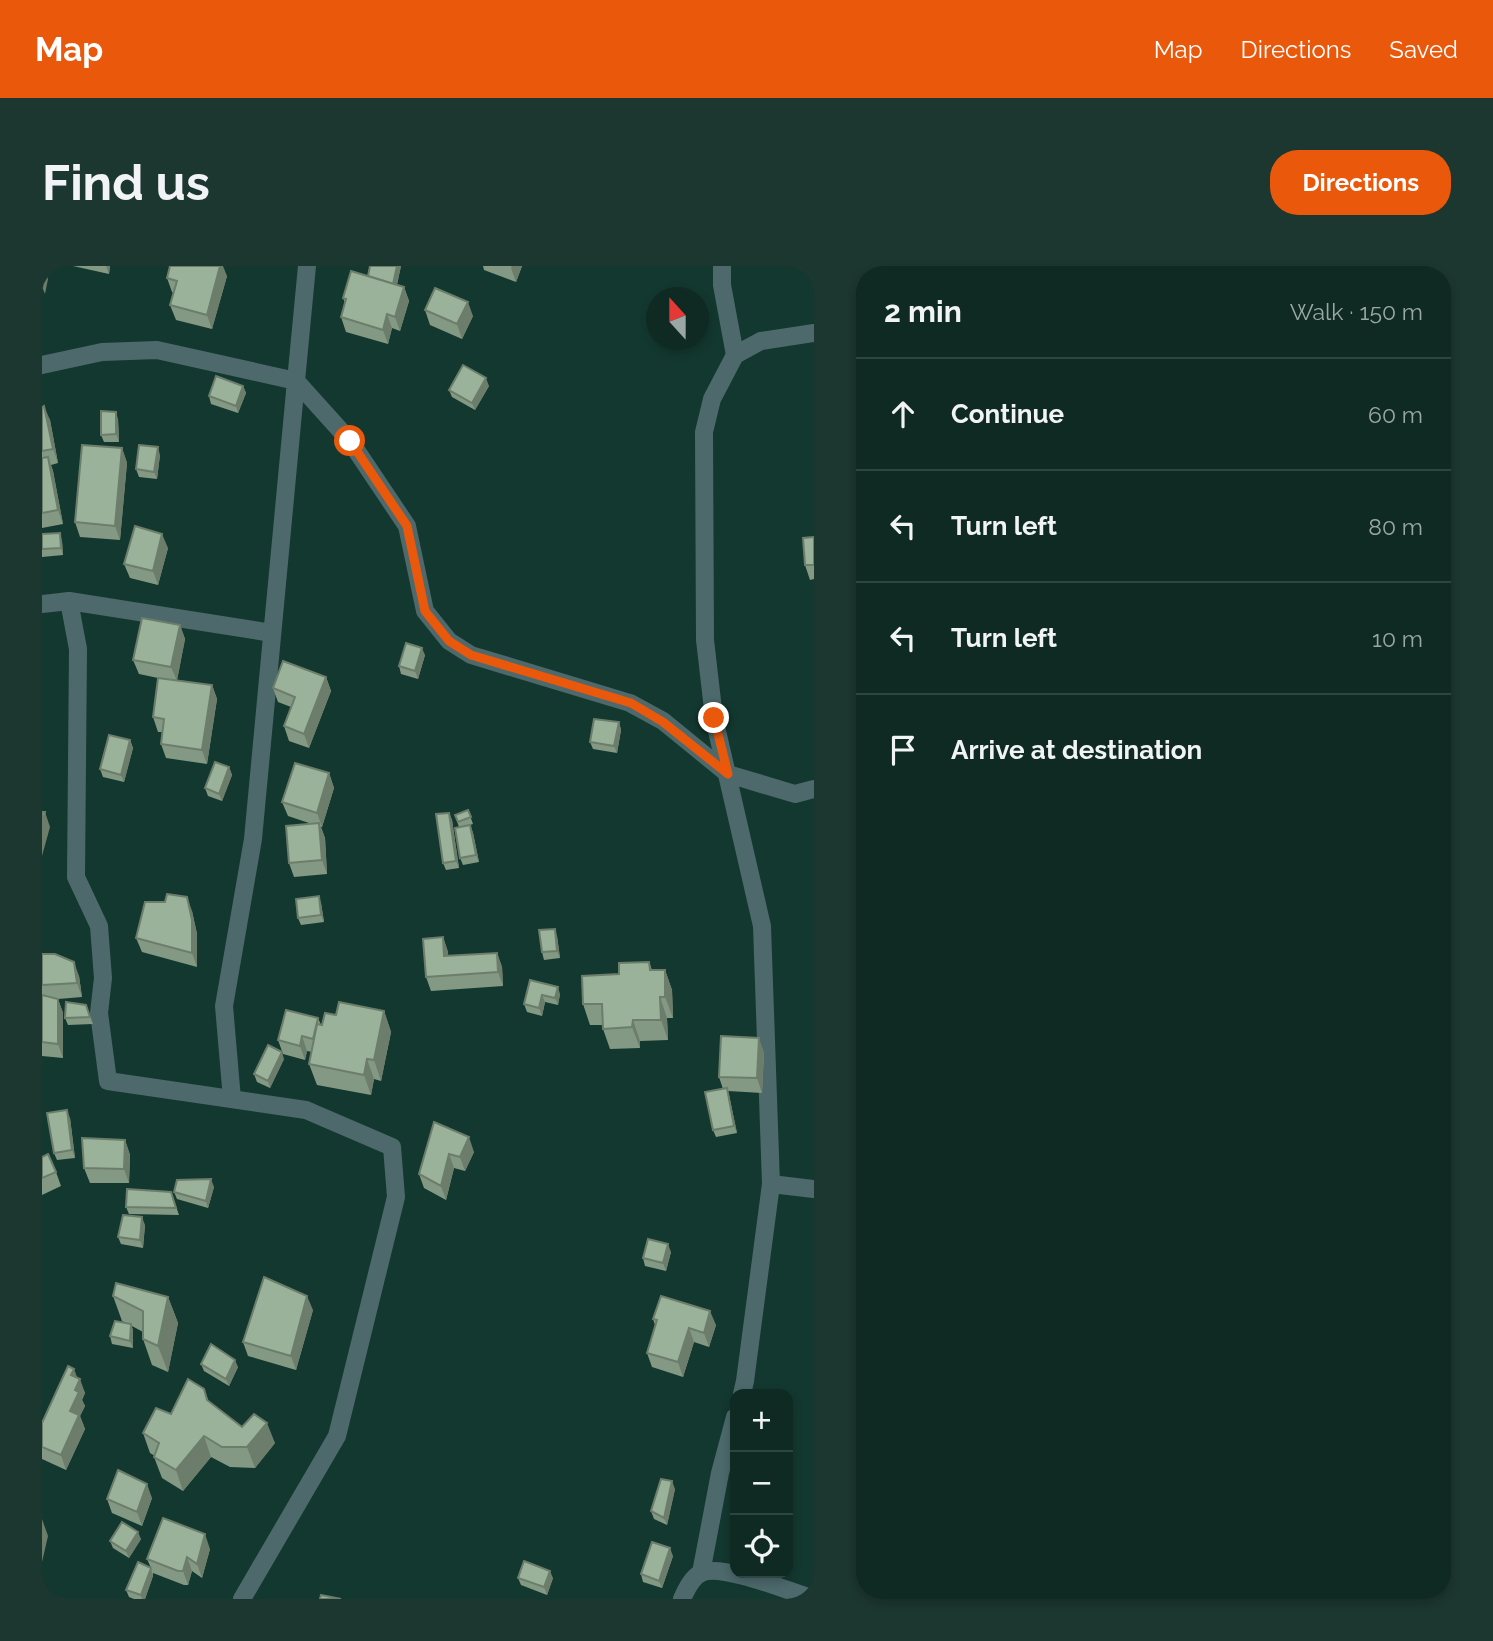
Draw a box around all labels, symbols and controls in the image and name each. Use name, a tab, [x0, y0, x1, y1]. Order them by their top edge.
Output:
text: Map	[35, 30, 103, 69]
text: Map	[1154, 35, 1203, 64]
text: Directions	[1241, 35, 1351, 64]
text: Saved	[1389, 35, 1458, 64]
button: Directions	[1270, 150, 1451, 215]
text: Find us	[42, 154, 210, 211]
north arrow	[646, 287, 709, 350]
text: 2 min	[884, 294, 962, 329]
text: Walk · 150 m	[1290, 298, 1423, 325]
icon: ahead	[884, 395, 922, 433]
text: Continue	[951, 399, 1064, 429]
text: 60 m	[1368, 401, 1423, 428]
route start	[334, 425, 365, 456]
icon: left	[884, 507, 922, 545]
text: Turn left	[951, 511, 1057, 541]
text: 80 m	[1368, 513, 1423, 540]
icon: left	[884, 619, 922, 657]
text: Turn left	[951, 623, 1057, 653]
text: 10 m	[1372, 625, 1423, 652]
route end	[698, 702, 729, 733]
icon: arrive	[884, 731, 922, 769]
text: Arrive at destination	[951, 735, 1202, 765]
map controls	[730, 1389, 793, 1578]
button: +	[730, 1389, 793, 1452]
button: −	[730, 1452, 793, 1515]
button: locate	[730, 1515, 793, 1578]

